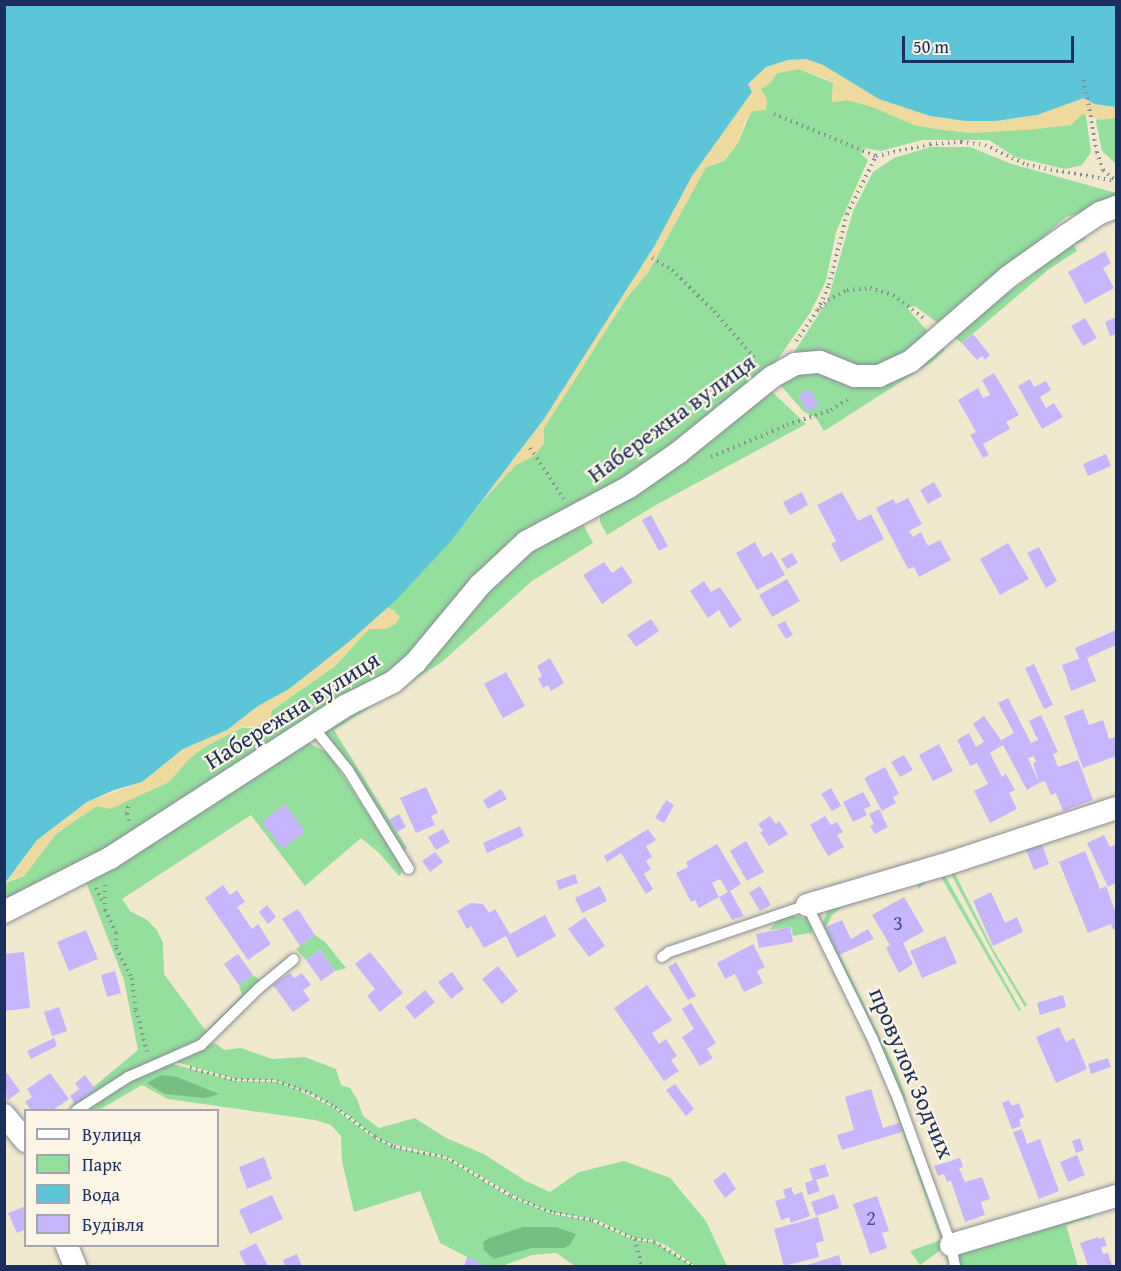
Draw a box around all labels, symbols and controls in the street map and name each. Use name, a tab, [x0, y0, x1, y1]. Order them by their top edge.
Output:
scale bar	[905, 24, 1078, 62]
text: 50 m	[913, 33, 949, 60]
street label: Набережна вулиця	[581, 347, 761, 489]
street label: Набережна вулиця	[199, 645, 385, 775]
house number: 3	[893, 910, 903, 936]
street label: провулок Зодчих	[863, 983, 961, 1163]
legend	[24, 1109, 219, 1247]
text: Вулиця	[82, 1121, 141, 1148]
text: Парк	[82, 1151, 121, 1178]
text: Вода	[82, 1181, 120, 1208]
house number: 2	[866, 1205, 876, 1231]
text: Будівля	[82, 1211, 144, 1238]

